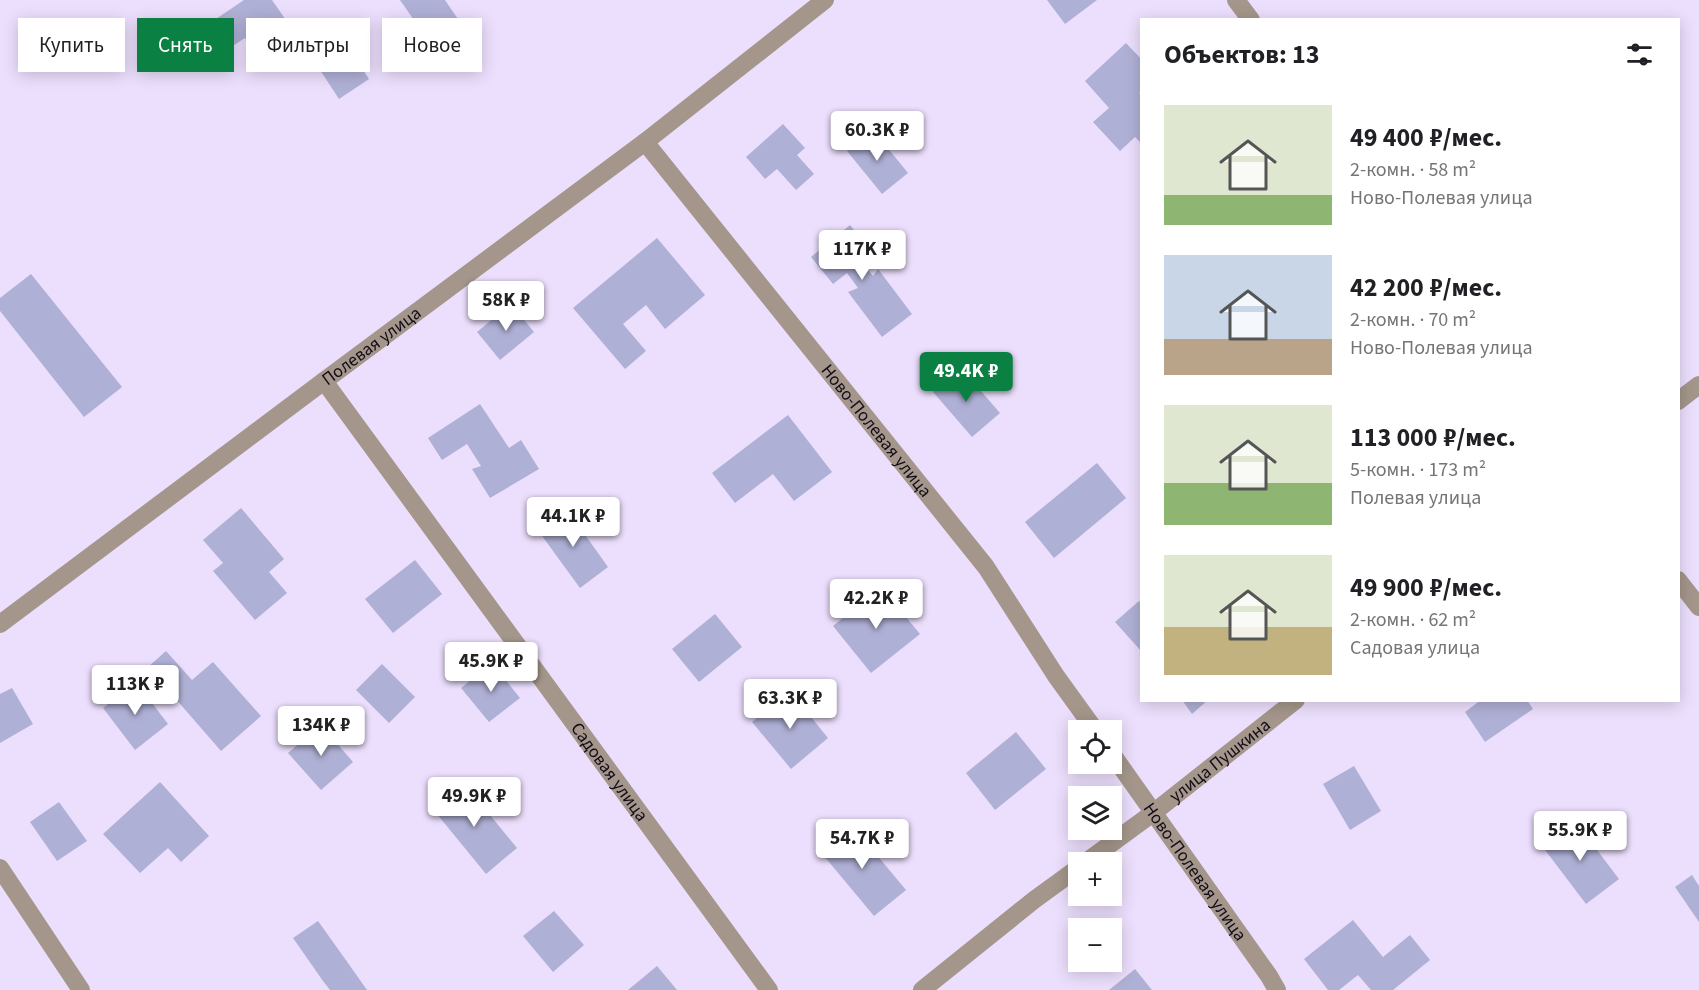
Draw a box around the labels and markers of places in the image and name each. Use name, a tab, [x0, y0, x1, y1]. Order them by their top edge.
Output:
pin: 60.3K ₽	[822, 111, 932, 162]
pin: 117K ₽	[813, 230, 911, 281]
pin: 58K ₽	[464, 281, 548, 332]
pin: 49.4K ₽	[911, 352, 1021, 403]
pin: 44.1K ₽	[518, 497, 628, 548]
pin: 42.2K ₽	[821, 579, 931, 630]
pin: 45.9K ₽	[436, 642, 546, 693]
pin: 113K ₽	[86, 665, 184, 716]
pin: 63.3K ₽	[735, 679, 845, 730]
pin: 134K ₽	[272, 706, 370, 757]
pin: 49.9K ₽	[419, 777, 529, 828]
pin: 55.9K ₽	[1525, 811, 1635, 862]
pin: 54.7K ₽	[807, 819, 917, 870]

